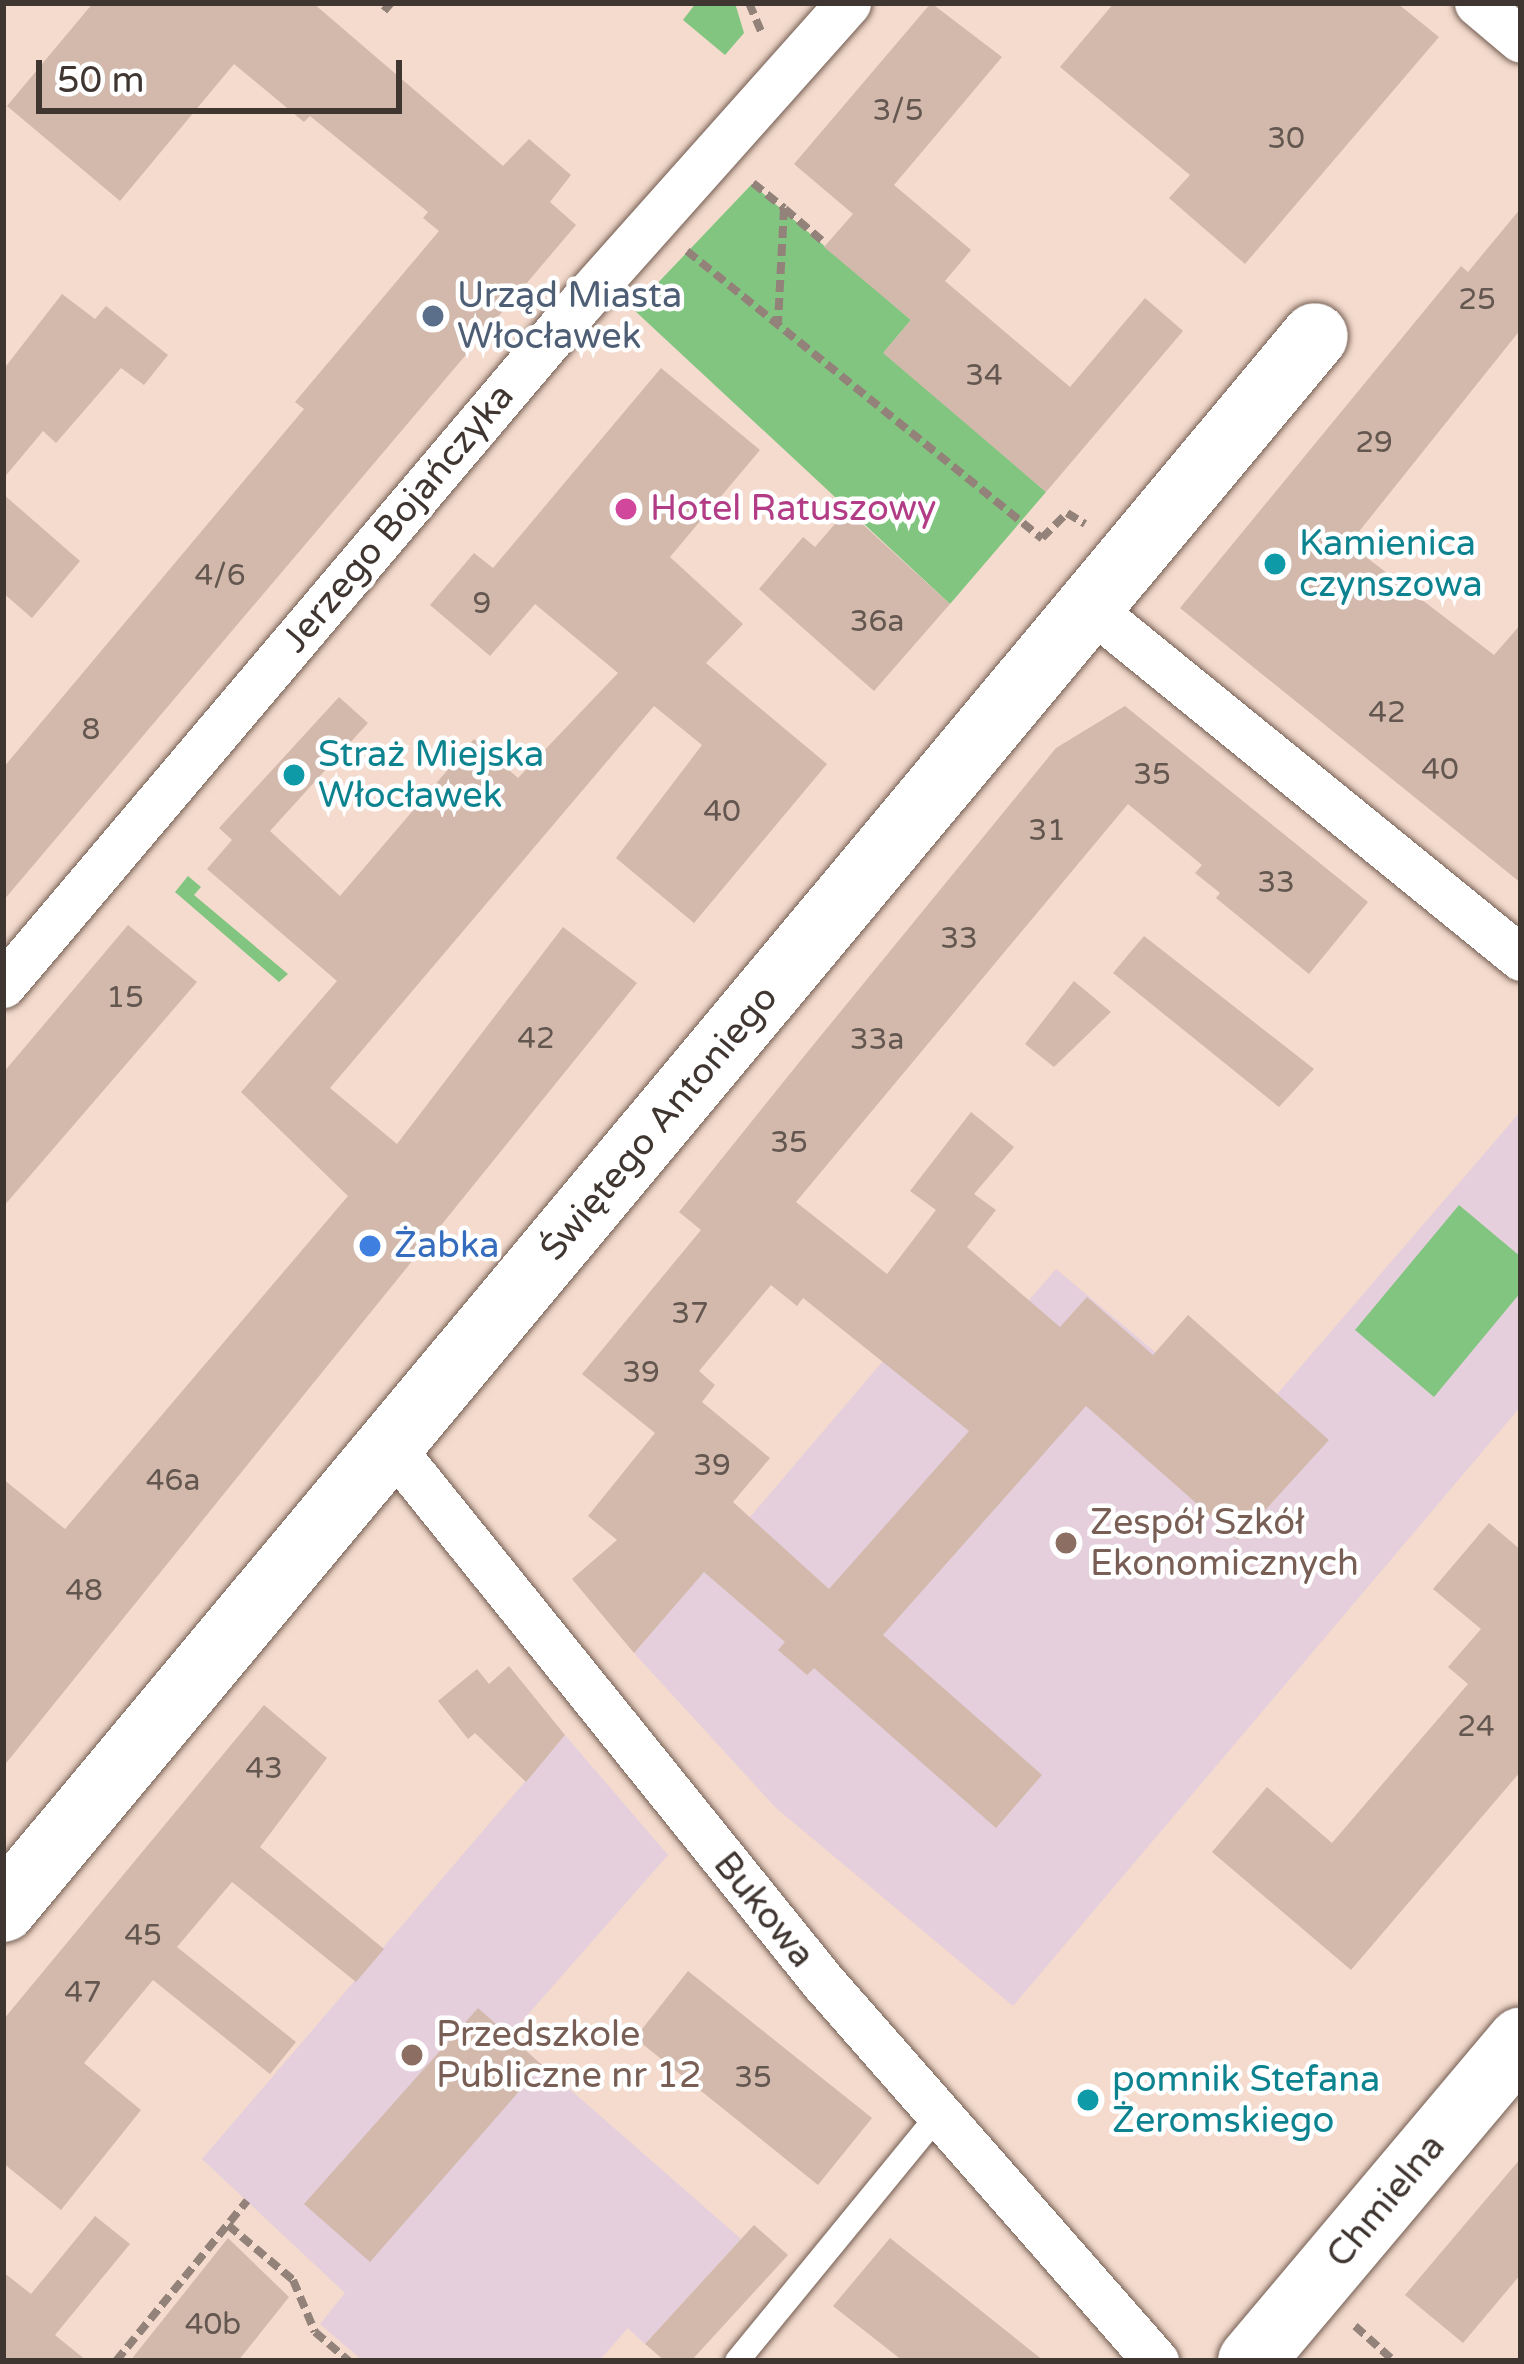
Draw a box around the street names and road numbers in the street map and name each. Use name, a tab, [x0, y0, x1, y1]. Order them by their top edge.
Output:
street label: Jerzego Bojańczyka	[273, 375, 523, 661]
street label: Świętego Antoniego	[531, 977, 787, 1269]
street label: Bukowa	[704, 1844, 824, 1976]
street label: Chmielna	[1318, 2126, 1454, 2276]

